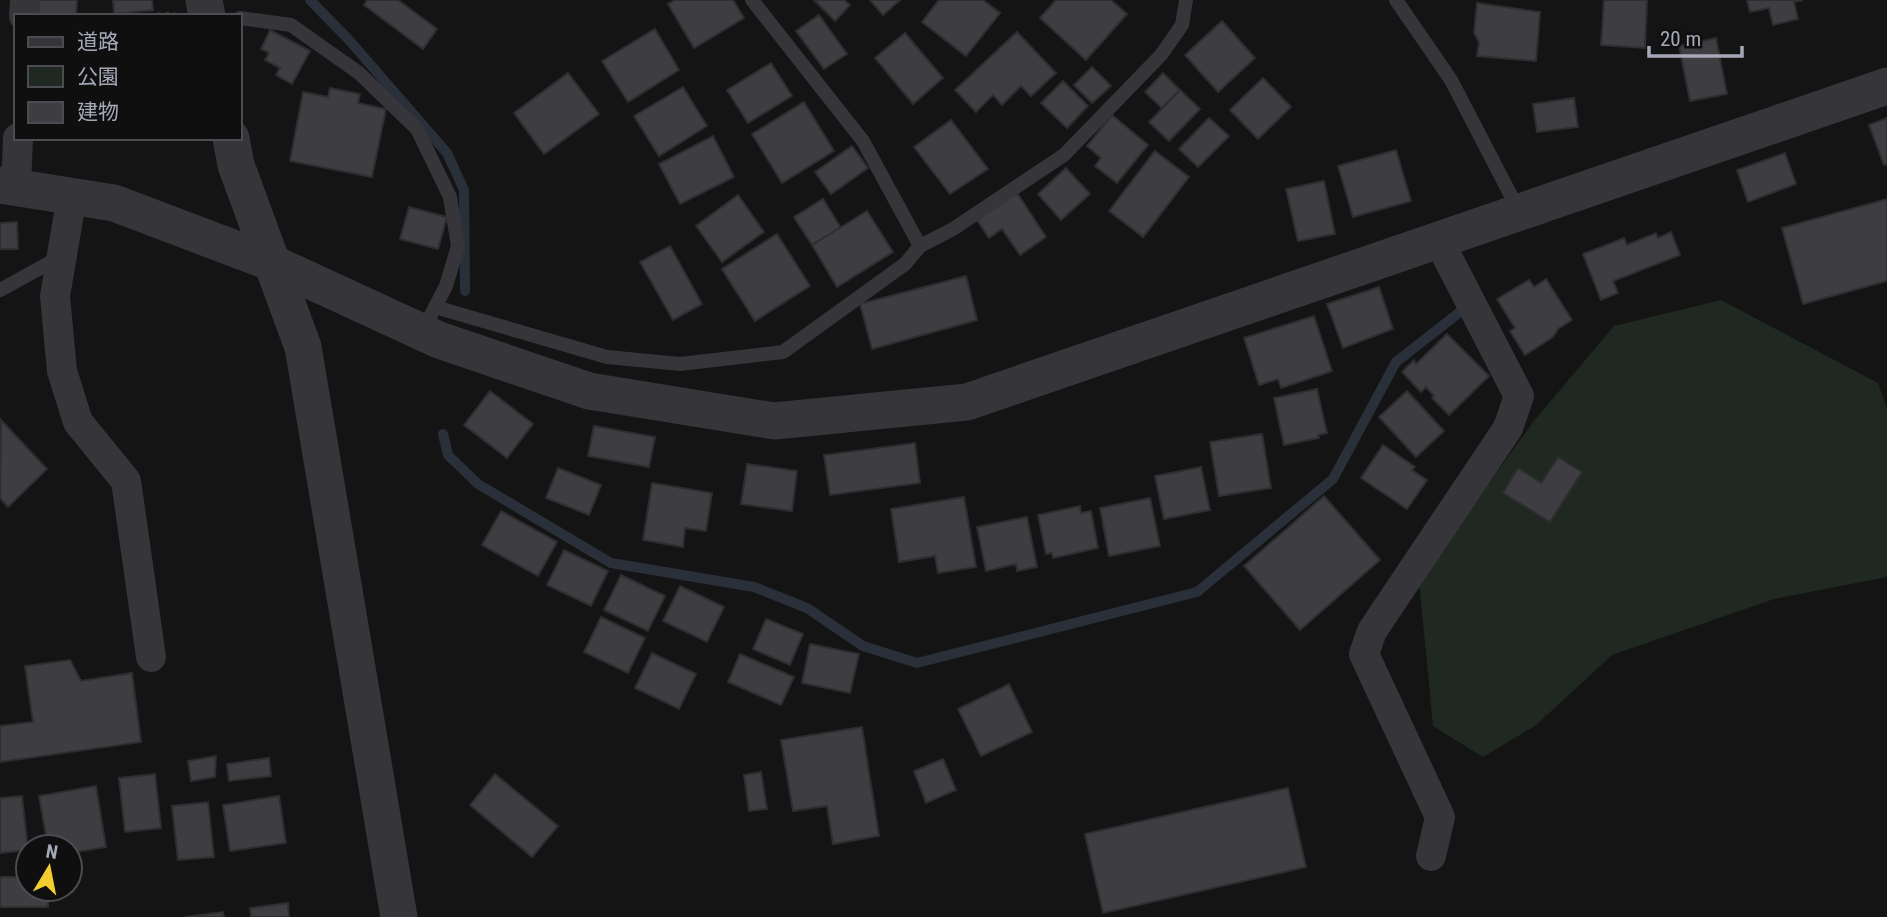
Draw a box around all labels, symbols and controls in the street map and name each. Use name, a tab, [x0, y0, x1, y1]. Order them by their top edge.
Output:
legend	[14, 14, 242, 140]
scale bar	[1649, 14, 1742, 58]
text: 20 m	[1660, 27, 1701, 51]
text: 道路	[77, 30, 119, 54]
text: 公園	[77, 65, 119, 89]
text: 建物	[77, 100, 119, 124]
north arrow	[14, 833, 84, 903]
text: N	[44, 839, 60, 864]

